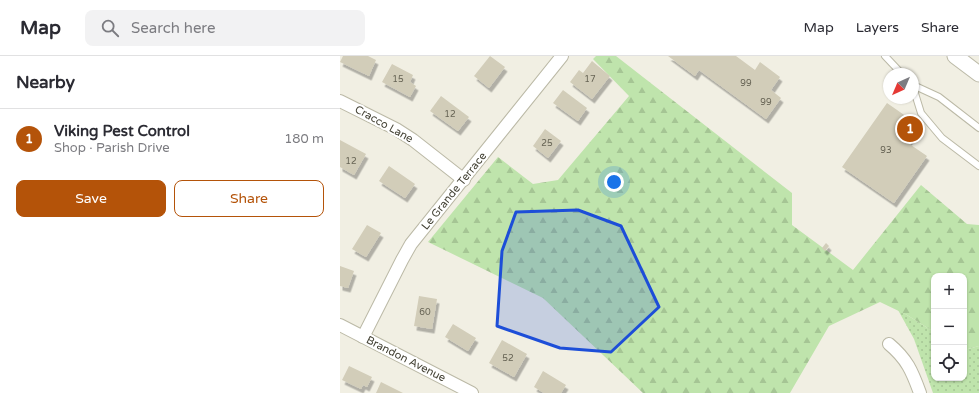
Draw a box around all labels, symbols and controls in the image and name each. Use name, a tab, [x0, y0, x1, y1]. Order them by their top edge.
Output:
search box	[85, 10, 365, 46]
text: Map	[20, 17, 61, 39]
icon: search	[99, 17, 121, 39]
text: Search here	[131, 19, 215, 37]
text: Map	[804, 19, 834, 36]
text: Layers	[856, 19, 899, 36]
text: Share	[921, 19, 959, 36]
north arrow	[883, 68, 919, 104]
text: Nearby	[16, 72, 75, 93]
house number: 15	[392, 74, 404, 85]
house number: 17	[584, 74, 596, 85]
house number: 99	[740, 78, 752, 89]
house number: 99	[760, 97, 772, 108]
street label: Cracco Lane	[353, 103, 415, 145]
house number: 12	[444, 109, 456, 120]
pin: 1	[897, 114, 923, 144]
text: Viking Pest Control	[54, 122, 190, 140]
text: 1	[25, 131, 33, 147]
text: 180 m	[284, 131, 324, 147]
house number: 25	[541, 138, 553, 149]
text: Shop · Parish Drive	[54, 140, 170, 156]
house number: 93	[880, 145, 892, 156]
street label: Le Grande Terrace	[419, 150, 489, 232]
house number: 12	[345, 156, 357, 167]
your location	[604, 172, 624, 192]
button: Save	[16, 180, 166, 217]
button: Share	[174, 180, 324, 217]
map controls	[931, 273, 967, 381]
button: +	[931, 273, 967, 309]
house number: 60	[419, 307, 431, 318]
button: −	[931, 309, 967, 345]
street label: Brandon Avenue	[364, 333, 448, 385]
button: locate	[931, 345, 967, 381]
house number: 52	[502, 353, 514, 364]

